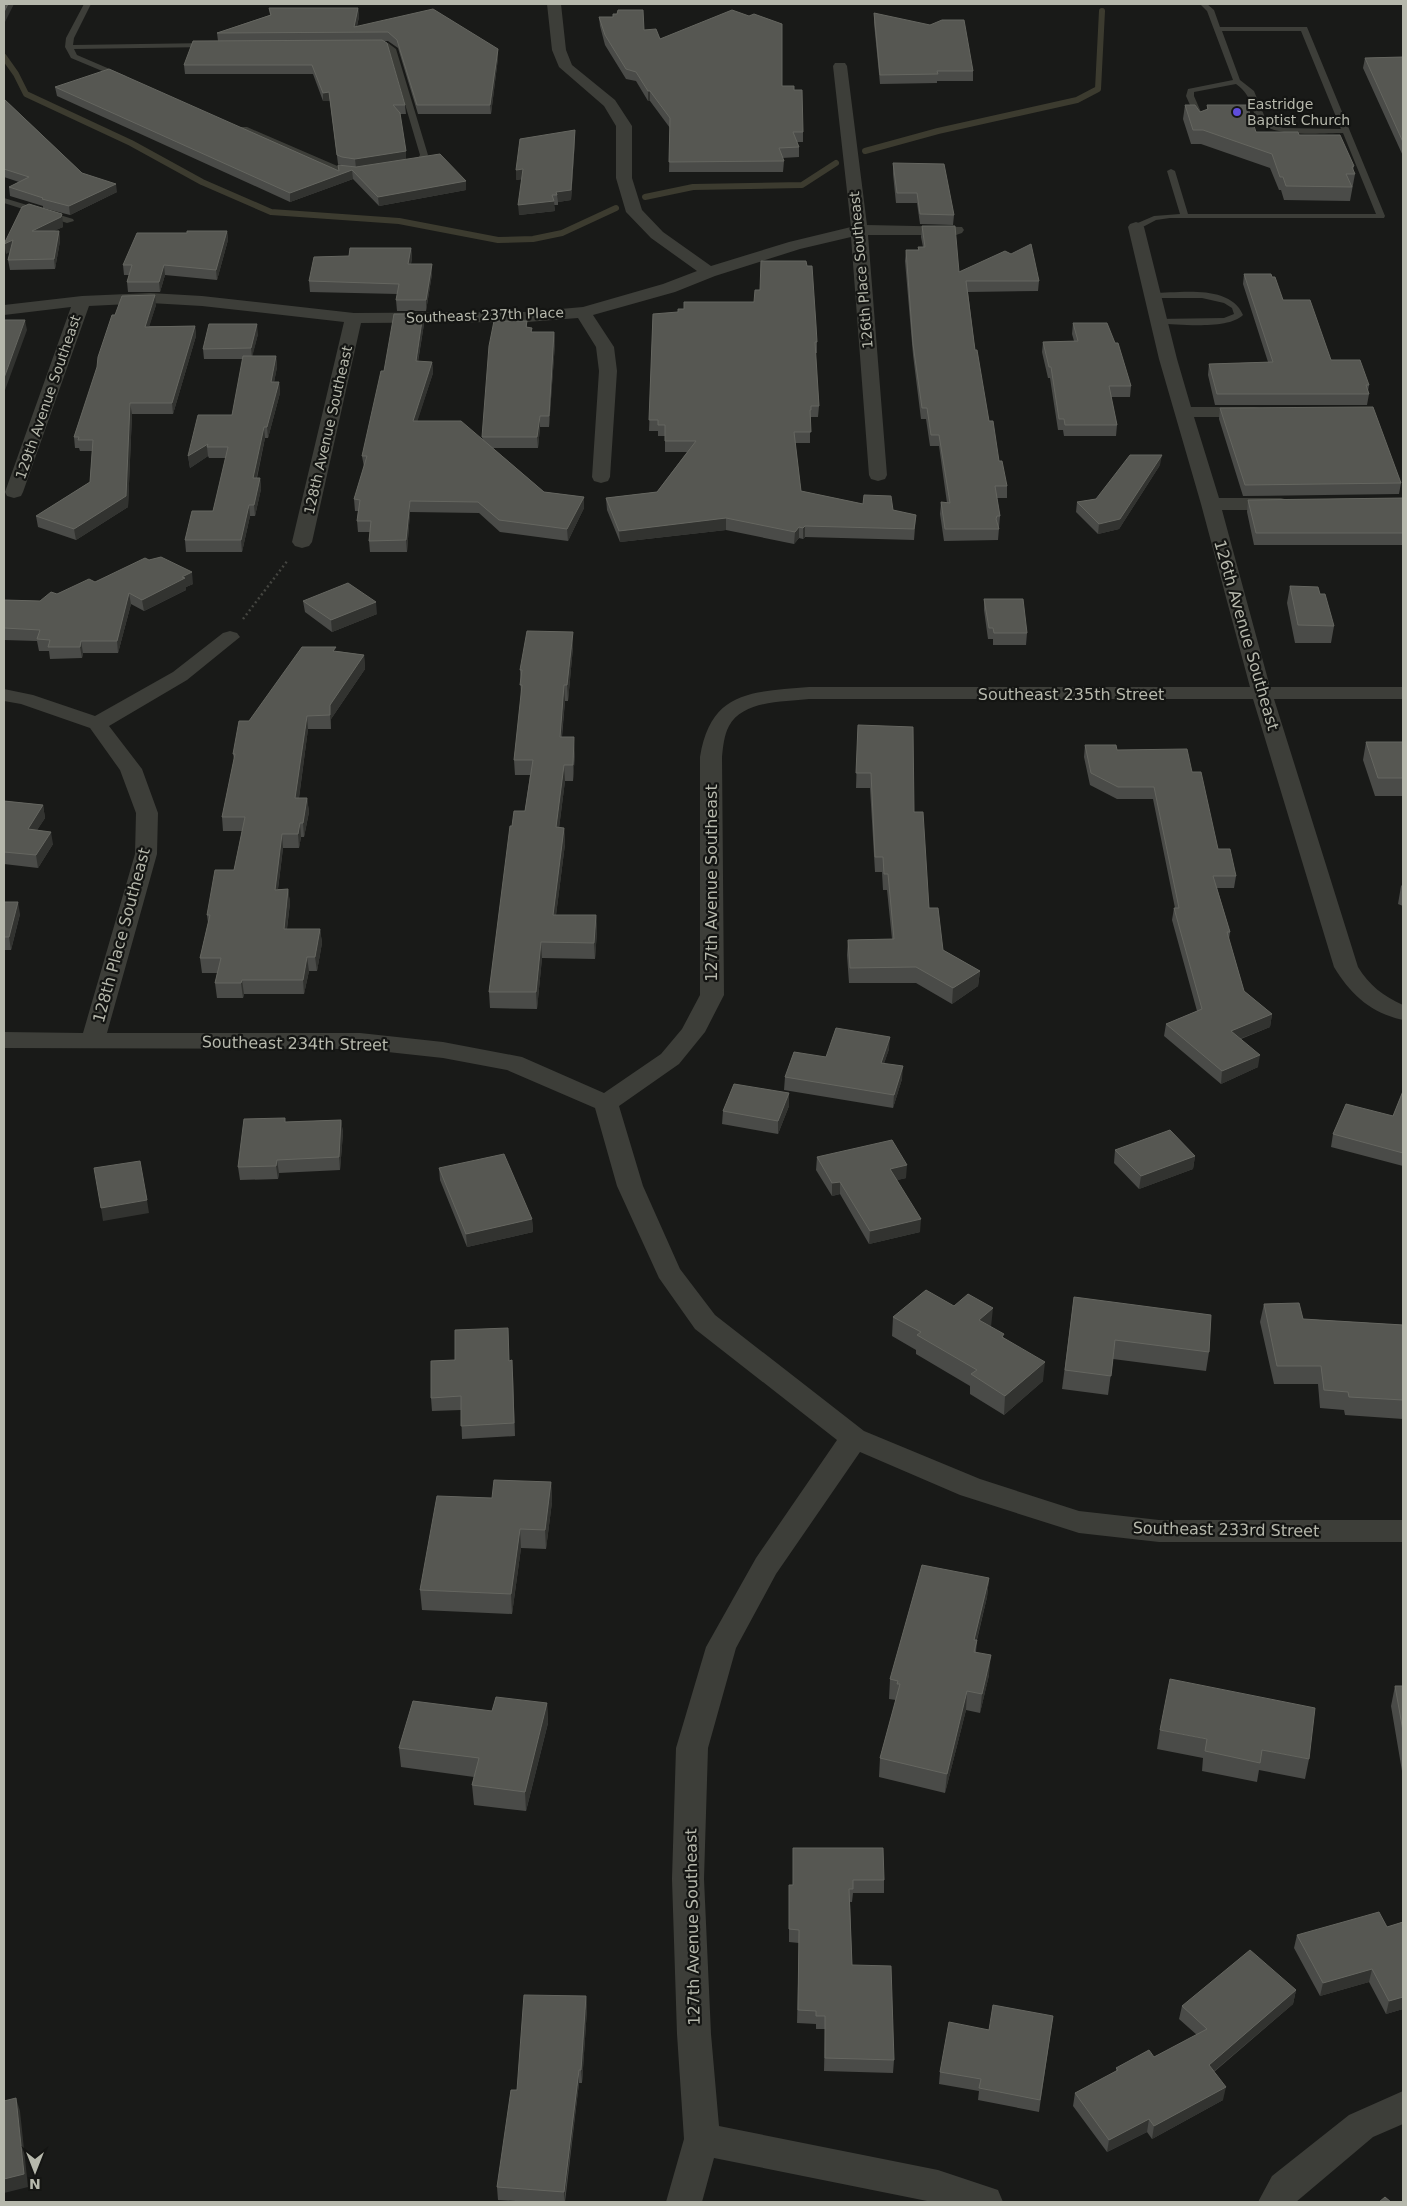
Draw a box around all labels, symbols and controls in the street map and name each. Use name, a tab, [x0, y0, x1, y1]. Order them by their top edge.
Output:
place label: Eastridge Baptist Church	[1247, 96, 1350, 128]
marker: Eastridge Baptist Church	[1231, 106, 1243, 118]
street label: 126th Place Southeast	[846, 190, 876, 349]
street label: Southeast 237th Place	[406, 304, 564, 326]
street label: 129th Avenue Southeast	[12, 312, 84, 481]
street label: 128th Avenue Southeast	[301, 344, 355, 516]
street label: 126th Avenue Southeast	[1210, 538, 1283, 733]
street label: Southeast 235th Street	[978, 685, 1164, 704]
street label: 127th Avenue Southeast	[702, 784, 721, 982]
street label: 128th Place Southeast	[89, 846, 154, 1025]
street label: Southeast 234th Street	[202, 1032, 388, 1055]
street label: Southeast 233rd Street	[1133, 1518, 1319, 1541]
street label: 127th Avenue Southeast	[681, 1828, 704, 2026]
north arrow	[10, 2146, 60, 2196]
text: N	[29, 2176, 41, 2192]

